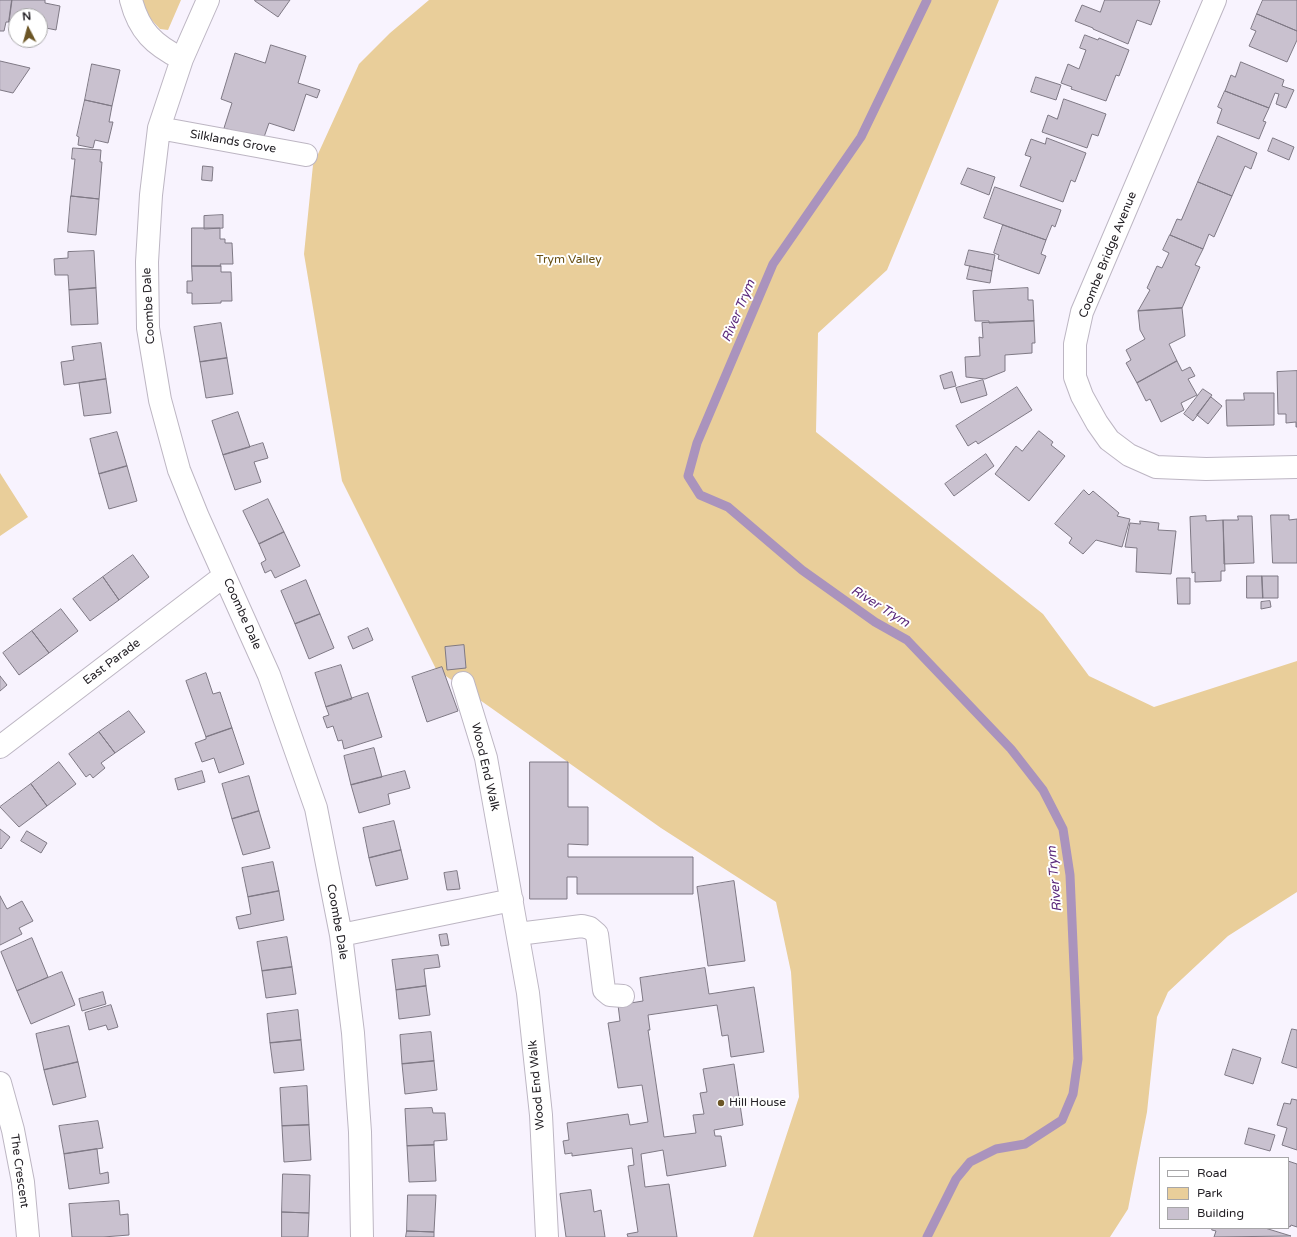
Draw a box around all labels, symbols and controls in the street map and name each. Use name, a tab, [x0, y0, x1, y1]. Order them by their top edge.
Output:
north arrow	[8, 8, 48, 48]
text: N	[22, 10, 32, 23]
street label: Silklands Grove	[189, 127, 277, 157]
street label: Coombe Bridge Avenue	[1076, 190, 1140, 320]
park label: Trym Valley	[536, 253, 602, 267]
street label: Coombe Dale	[140, 267, 158, 345]
water label: River Trym	[719, 278, 759, 344]
street label: Coombe Dale	[220, 576, 264, 652]
water label: River Trym	[848, 583, 912, 631]
street label: East Parade	[81, 636, 143, 688]
street label: Wood End Walk	[468, 721, 502, 813]
water label: River Trym	[1044, 845, 1066, 913]
street label: Coombe Dale	[323, 883, 351, 961]
street label: Wood End Walk	[526, 1039, 548, 1131]
place label: Hill House	[729, 1096, 786, 1110]
marker: Hill House	[716, 1098, 726, 1108]
street label: The Crescent	[7, 1133, 31, 1209]
legend	[1159, 1157, 1289, 1229]
text: Road	[1197, 1166, 1227, 1180]
text: Park	[1197, 1186, 1223, 1200]
text: Building	[1197, 1206, 1244, 1220]

